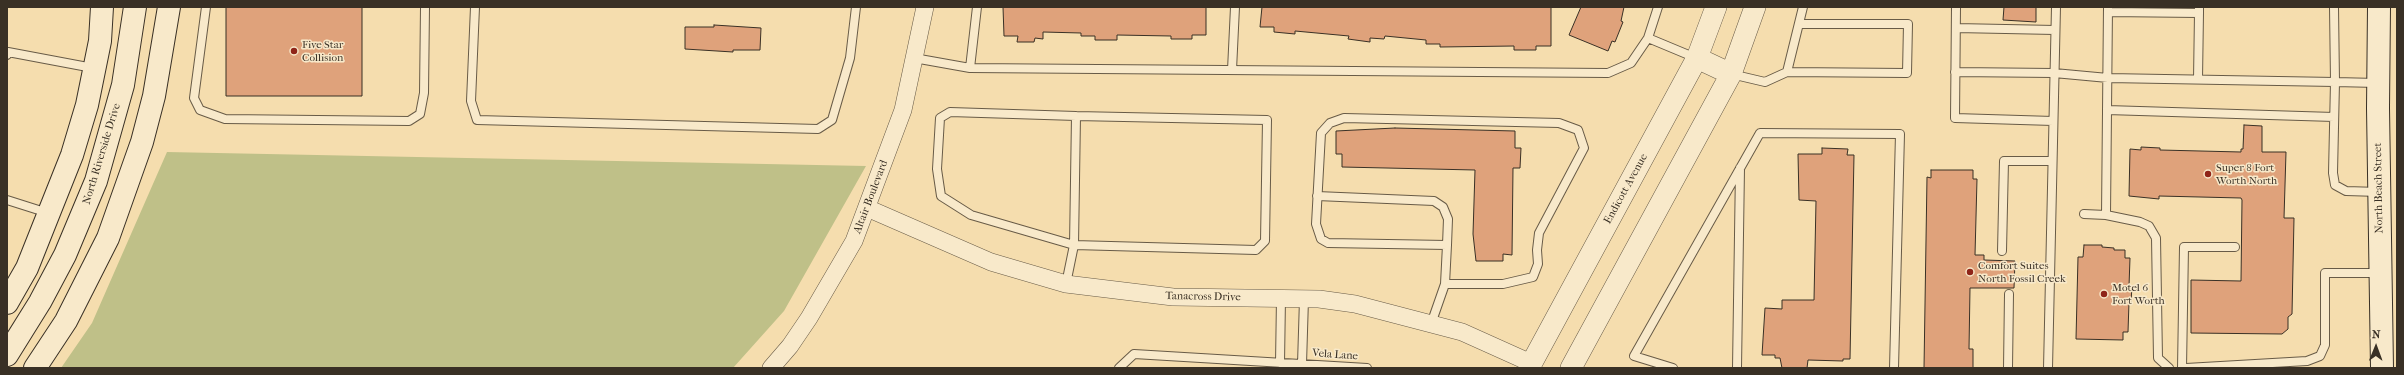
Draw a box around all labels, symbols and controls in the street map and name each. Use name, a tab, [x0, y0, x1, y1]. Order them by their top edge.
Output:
place label: Five Star Collision	[302, 38, 343, 64]
marker: Five Star Collision	[289, 46, 299, 56]
street label: North Riverside Drive	[80, 102, 124, 206]
street label: North Beach Street	[2372, 142, 2386, 234]
street label: Endicott Avenue	[1601, 152, 1651, 226]
street label: Altair Boulevard	[851, 158, 891, 236]
place label: Super 8 Fort Worth North	[2216, 161, 2277, 187]
marker: Super 8 Fort Worth North	[2203, 169, 2213, 179]
place label: Comfort Suites North Fossil Creek	[1978, 259, 2066, 285]
marker: Comfort Suites North Fossil Creek	[1965, 267, 1975, 277]
place label: Motel 6 Fort Worth	[2112, 281, 2165, 307]
marker: Motel 6 Fort Worth	[2099, 289, 2109, 299]
street label: Tanacross Drive	[1165, 290, 1241, 304]
north arrow	[2356, 327, 2396, 367]
text: N	[2372, 328, 2381, 341]
street label: Vela Lane	[1312, 347, 1358, 363]

